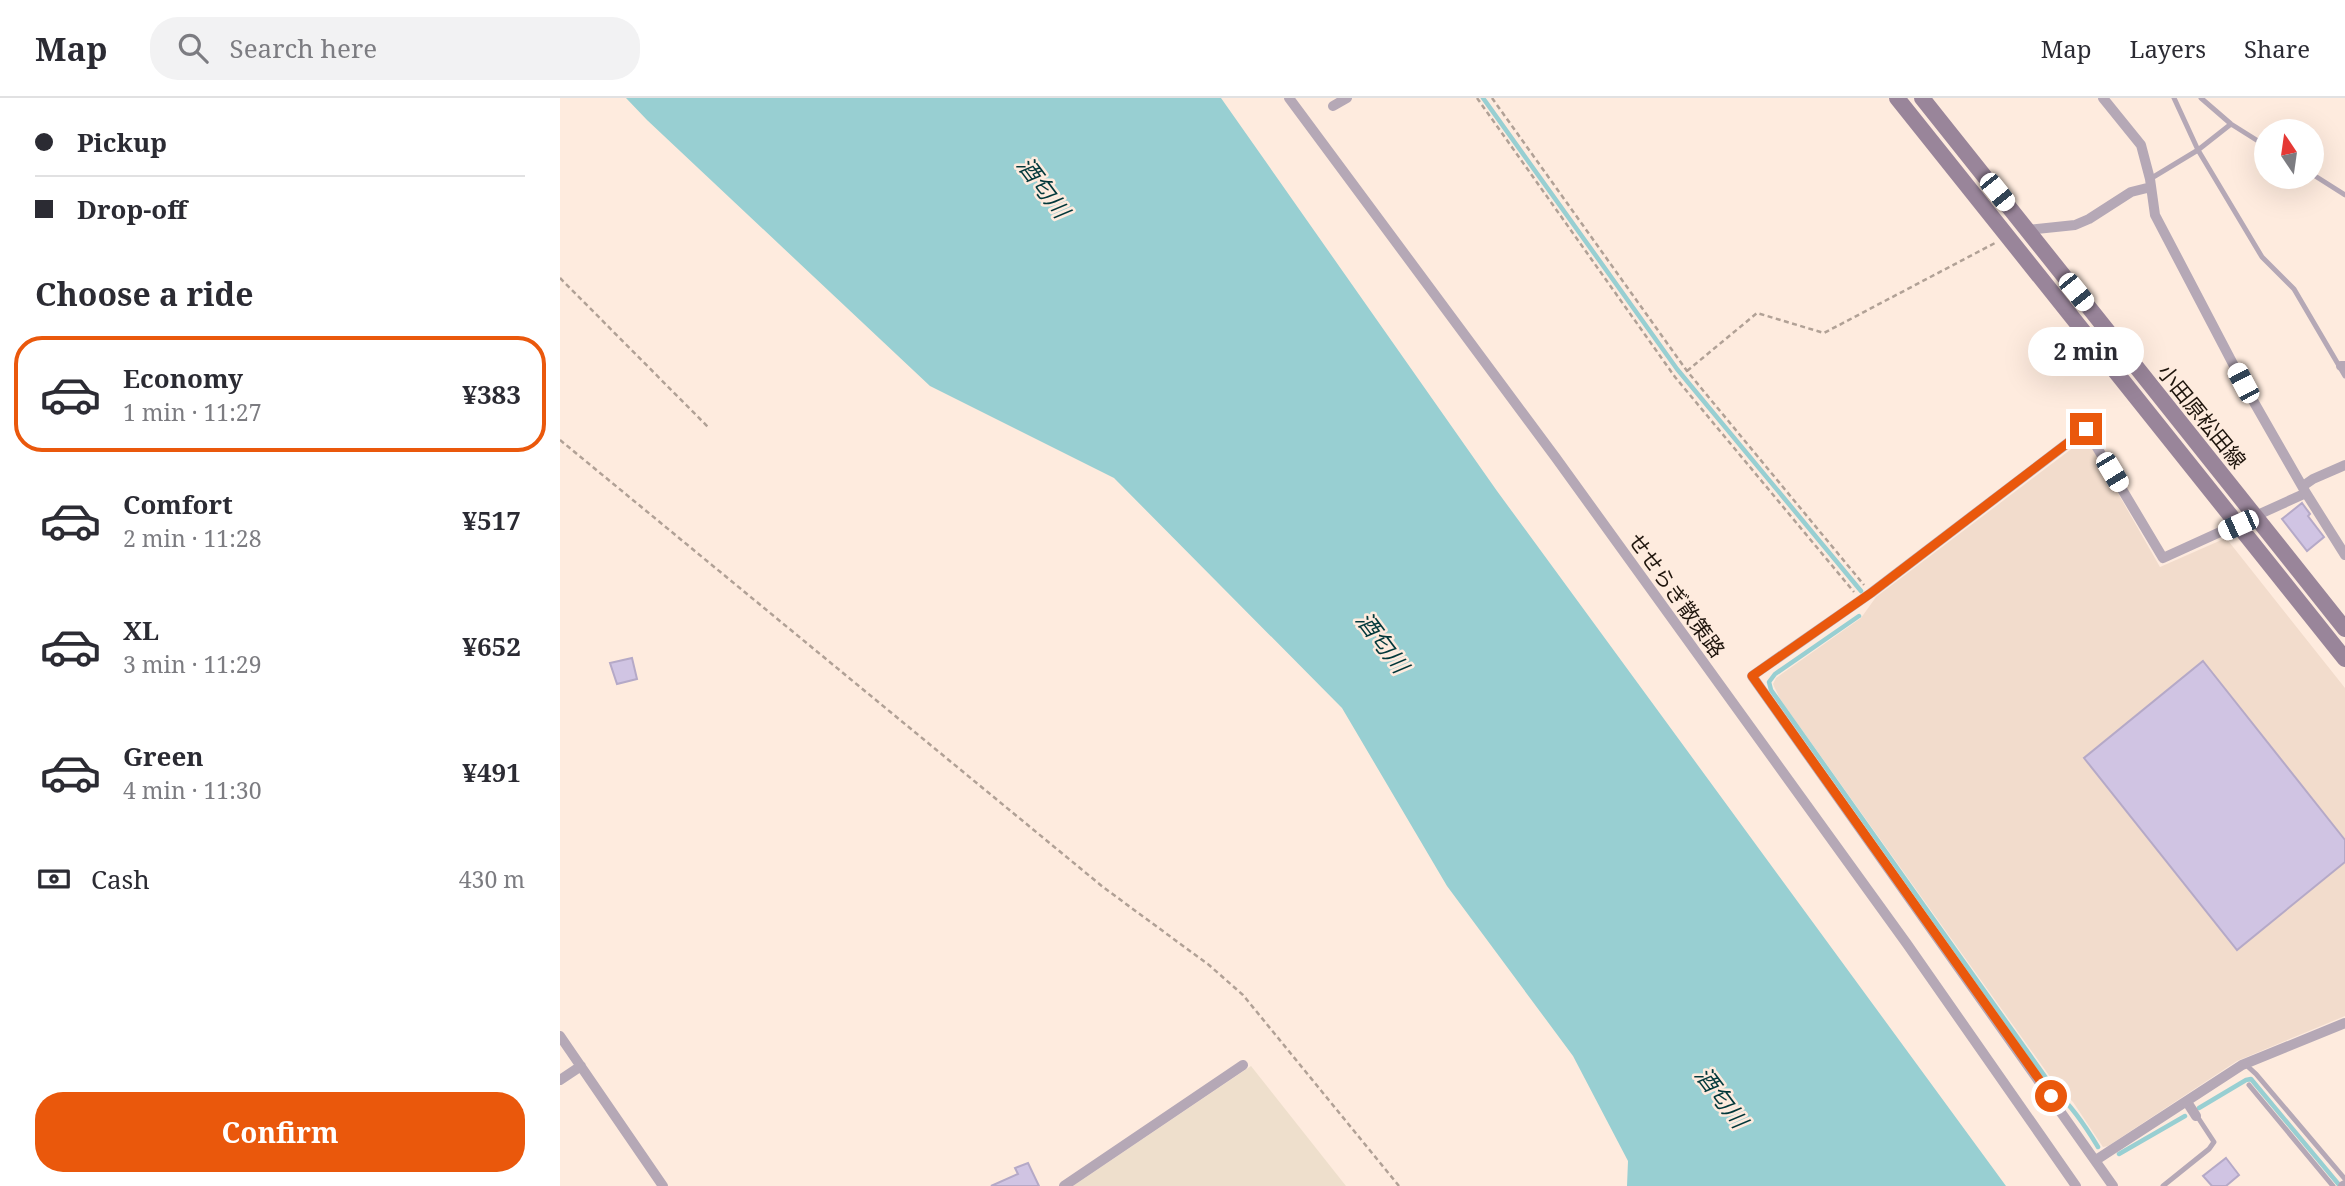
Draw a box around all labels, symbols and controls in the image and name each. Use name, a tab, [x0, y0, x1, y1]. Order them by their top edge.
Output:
search box	[150, 17, 640, 80]
text: Map	[35, 26, 108, 71]
icon: search	[174, 29, 212, 67]
text: Search here	[230, 30, 377, 66]
text: Map	[2041, 32, 2092, 65]
text: Layers	[2130, 32, 2206, 65]
text: Share	[2244, 32, 2310, 65]
north arrow	[2254, 119, 2324, 189]
map controls	[2254, 119, 2324, 189]
text: Pickup	[77, 124, 167, 160]
water label: 酒匂川	[1010, 150, 1079, 227]
car	[1976, 169, 2019, 215]
text: Drop-off	[77, 191, 187, 227]
car	[2055, 269, 2098, 315]
text: Choose a ride	[35, 272, 254, 315]
callout: 2 min	[2028, 328, 2144, 376]
text: 2 min	[2053, 335, 2119, 367]
street label: 小田原松田線	[2151, 358, 2253, 474]
text: Economy	[123, 360, 243, 396]
car	[2224, 360, 2263, 406]
icon: car	[39, 363, 102, 426]
text: ¥383	[462, 376, 521, 412]
text: 1 min · 11:27	[123, 396, 261, 428]
route end	[2070, 413, 2102, 445]
car	[2093, 449, 2132, 495]
text: Comfort	[123, 486, 233, 522]
icon: car	[39, 489, 102, 552]
text: ¥517	[462, 502, 521, 538]
car	[2215, 507, 2262, 543]
text: 2 min · 11:28	[123, 522, 261, 554]
street label: せせらぎ散策路	[1622, 527, 1732, 663]
water label: 酒匂川	[1349, 605, 1418, 682]
text: XL	[123, 612, 159, 648]
icon: car	[39, 615, 102, 678]
text: ¥652	[462, 628, 521, 664]
text: 3 min · 11:29	[123, 648, 261, 680]
text: Green	[123, 738, 204, 774]
icon: car	[39, 741, 102, 804]
text: ¥491	[462, 754, 521, 790]
text: 4 min · 11:30	[123, 774, 261, 806]
icon: cash	[35, 860, 73, 898]
text: Cash	[91, 861, 150, 897]
text: 430 m	[459, 863, 525, 895]
water label: 酒匂川	[1688, 1060, 1757, 1137]
route start	[2035, 1080, 2067, 1112]
button: Confirm	[35, 1092, 525, 1172]

